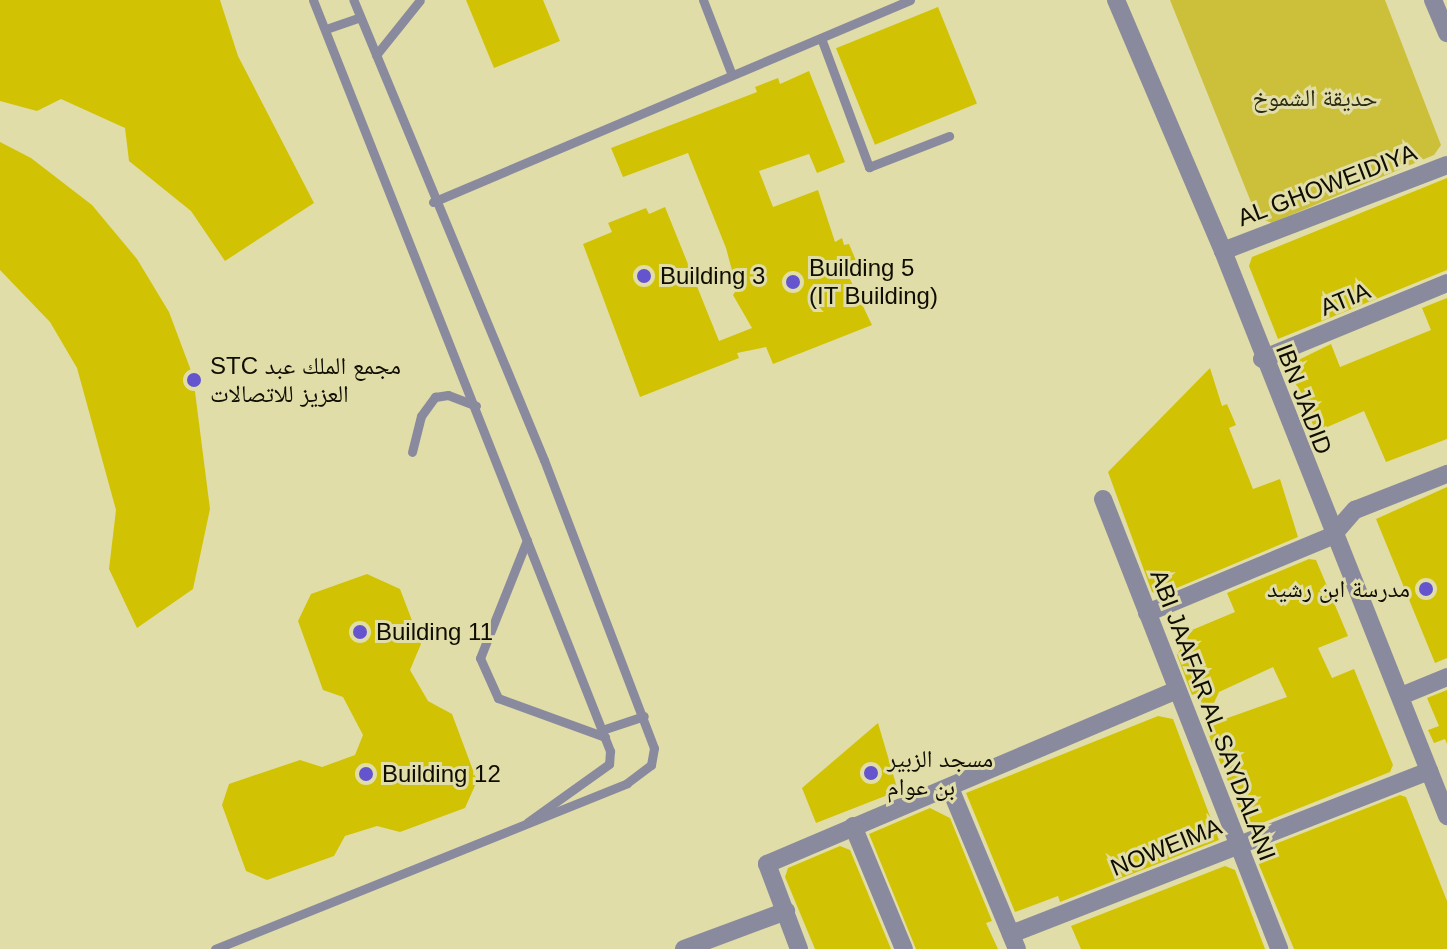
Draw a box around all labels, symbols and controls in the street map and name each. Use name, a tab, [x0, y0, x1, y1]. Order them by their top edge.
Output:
park label: حديقة الشموخ	[1253, 84, 1377, 112]
street label: AL GHOWEIDIYA	[1233, 137, 1421, 233]
place label: Building 5 (IT Building)	[809, 254, 938, 310]
place label: Building 3	[660, 262, 765, 290]
marker: Building 3	[635, 267, 653, 285]
marker: Building 5 (IT Building)	[784, 273, 802, 291]
street label: ATIA	[1316, 276, 1374, 322]
street label: IBN JADID	[1270, 340, 1338, 458]
place label: STC مجمع الملك عبد العزيز للاتصالات	[210, 352, 401, 408]
marker: STC مجمع الملك عبد العزيز للاتصالات	[185, 371, 203, 389]
street label: ABI JAAFAR AL SAYDALANI	[1144, 564, 1282, 866]
place label: مدرسة ابن رشيد	[1267, 575, 1410, 603]
marker: مدرسة ابن رشيد	[1417, 580, 1435, 598]
place label: Building 11	[376, 618, 493, 646]
marker: Building 11	[351, 623, 369, 641]
place label: مسجد الزبير بن عوام	[887, 745, 993, 801]
place label: Building 12	[382, 760, 501, 788]
marker: مسجد الزبير بن عوام	[862, 764, 880, 782]
marker: Building 12	[357, 765, 375, 783]
street label: NOWEIMA	[1106, 812, 1226, 882]

